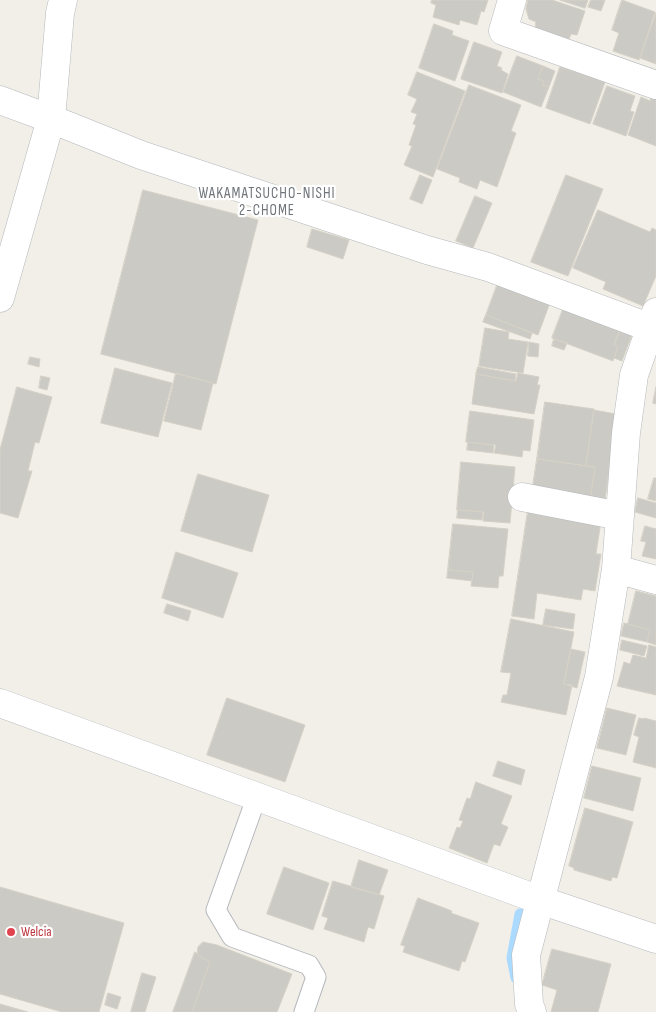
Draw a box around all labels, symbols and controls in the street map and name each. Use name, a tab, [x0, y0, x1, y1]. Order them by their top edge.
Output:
district label: WAKAMATSUCHO-NISHI 2-CHOME	[196, 185, 338, 220]
place label: Welcia	[21, 924, 52, 940]
marker: Welcia	[5, 926, 17, 938]

